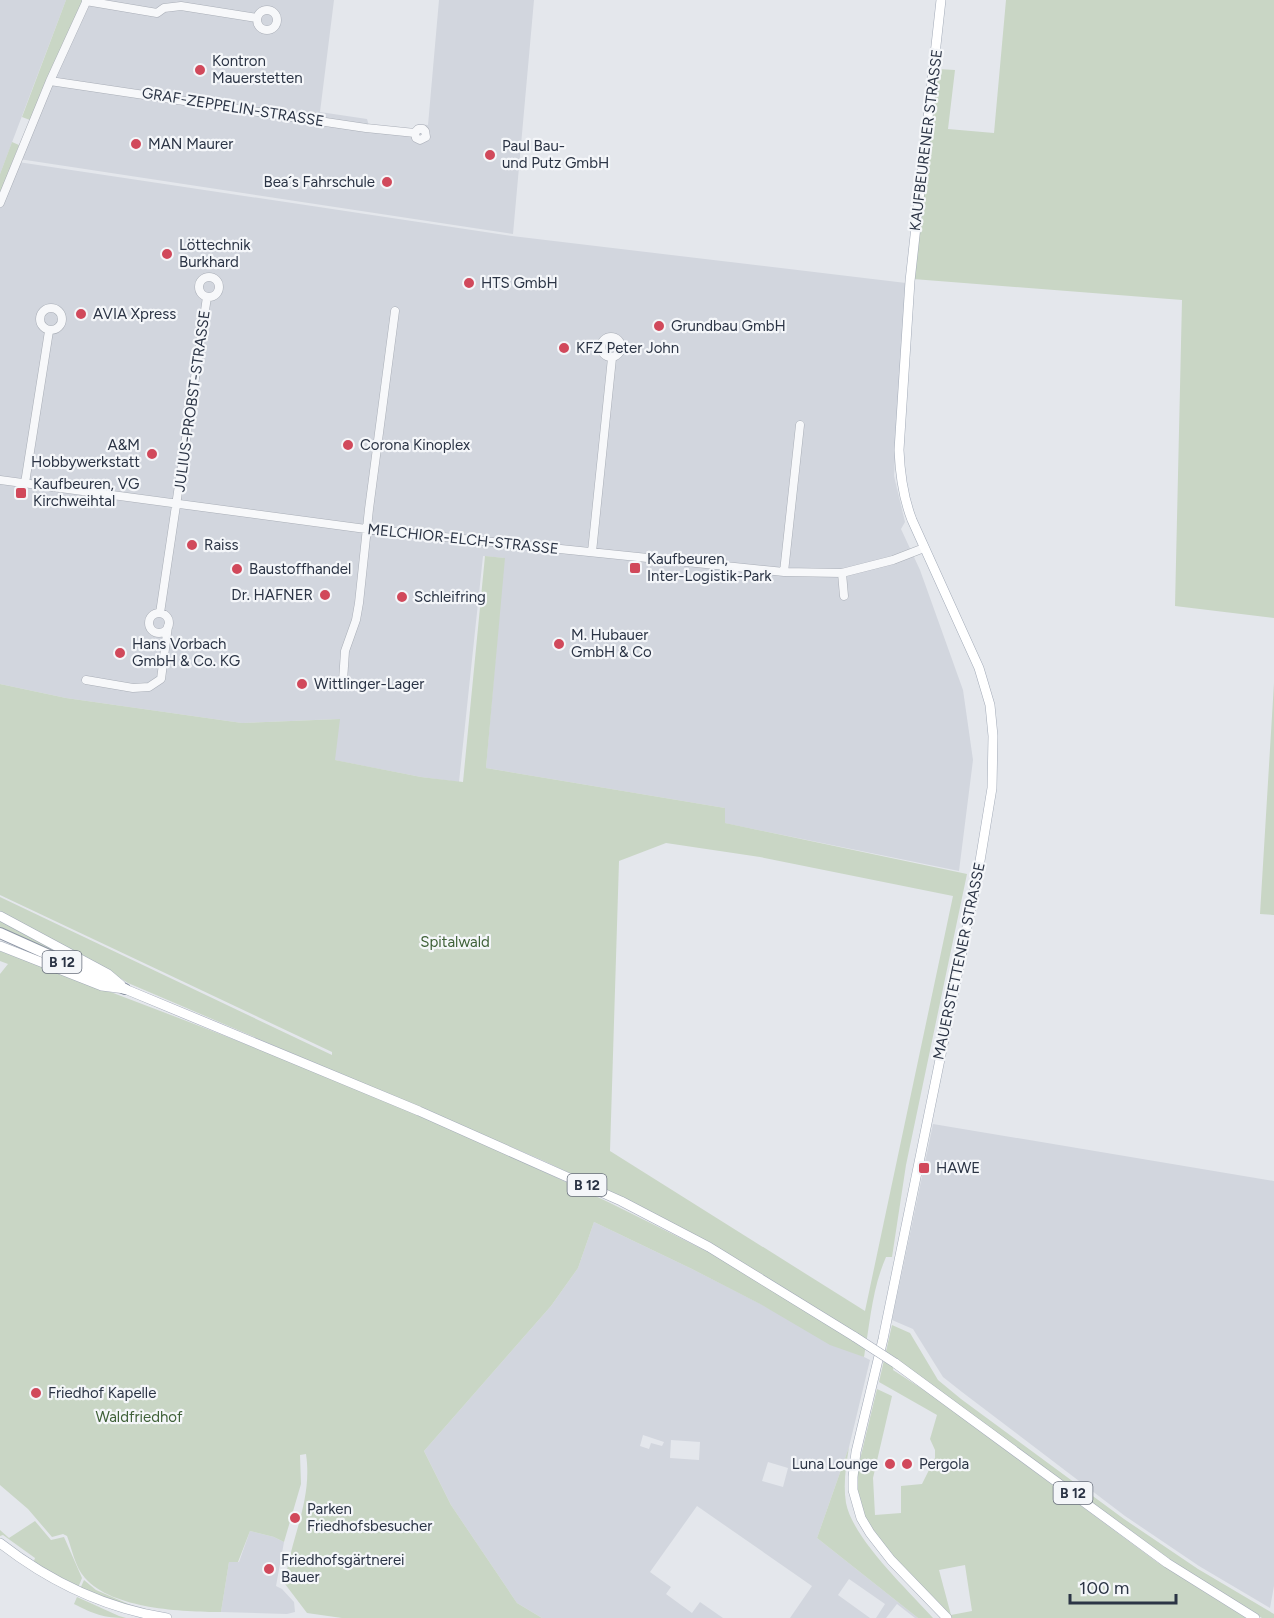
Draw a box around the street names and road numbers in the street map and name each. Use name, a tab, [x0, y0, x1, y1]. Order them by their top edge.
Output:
street label: KAUFBEURENER STRASSE	[906, 48, 946, 232]
street label: GRAF-ZEPPELIN-STRASSE	[141, 84, 325, 130]
street label: JULIUS-PROBST-STRASSE	[170, 309, 214, 493]
street label: MELCHIOR-ELCH-STRASSE	[366, 520, 560, 558]
street label: MAUERSTETTENER STRASSE	[929, 861, 989, 1061]
road number: B 12	[42, 951, 82, 973]
road number: B 12	[568, 1174, 606, 1196]
road number: B 12	[1054, 1482, 1092, 1504]

